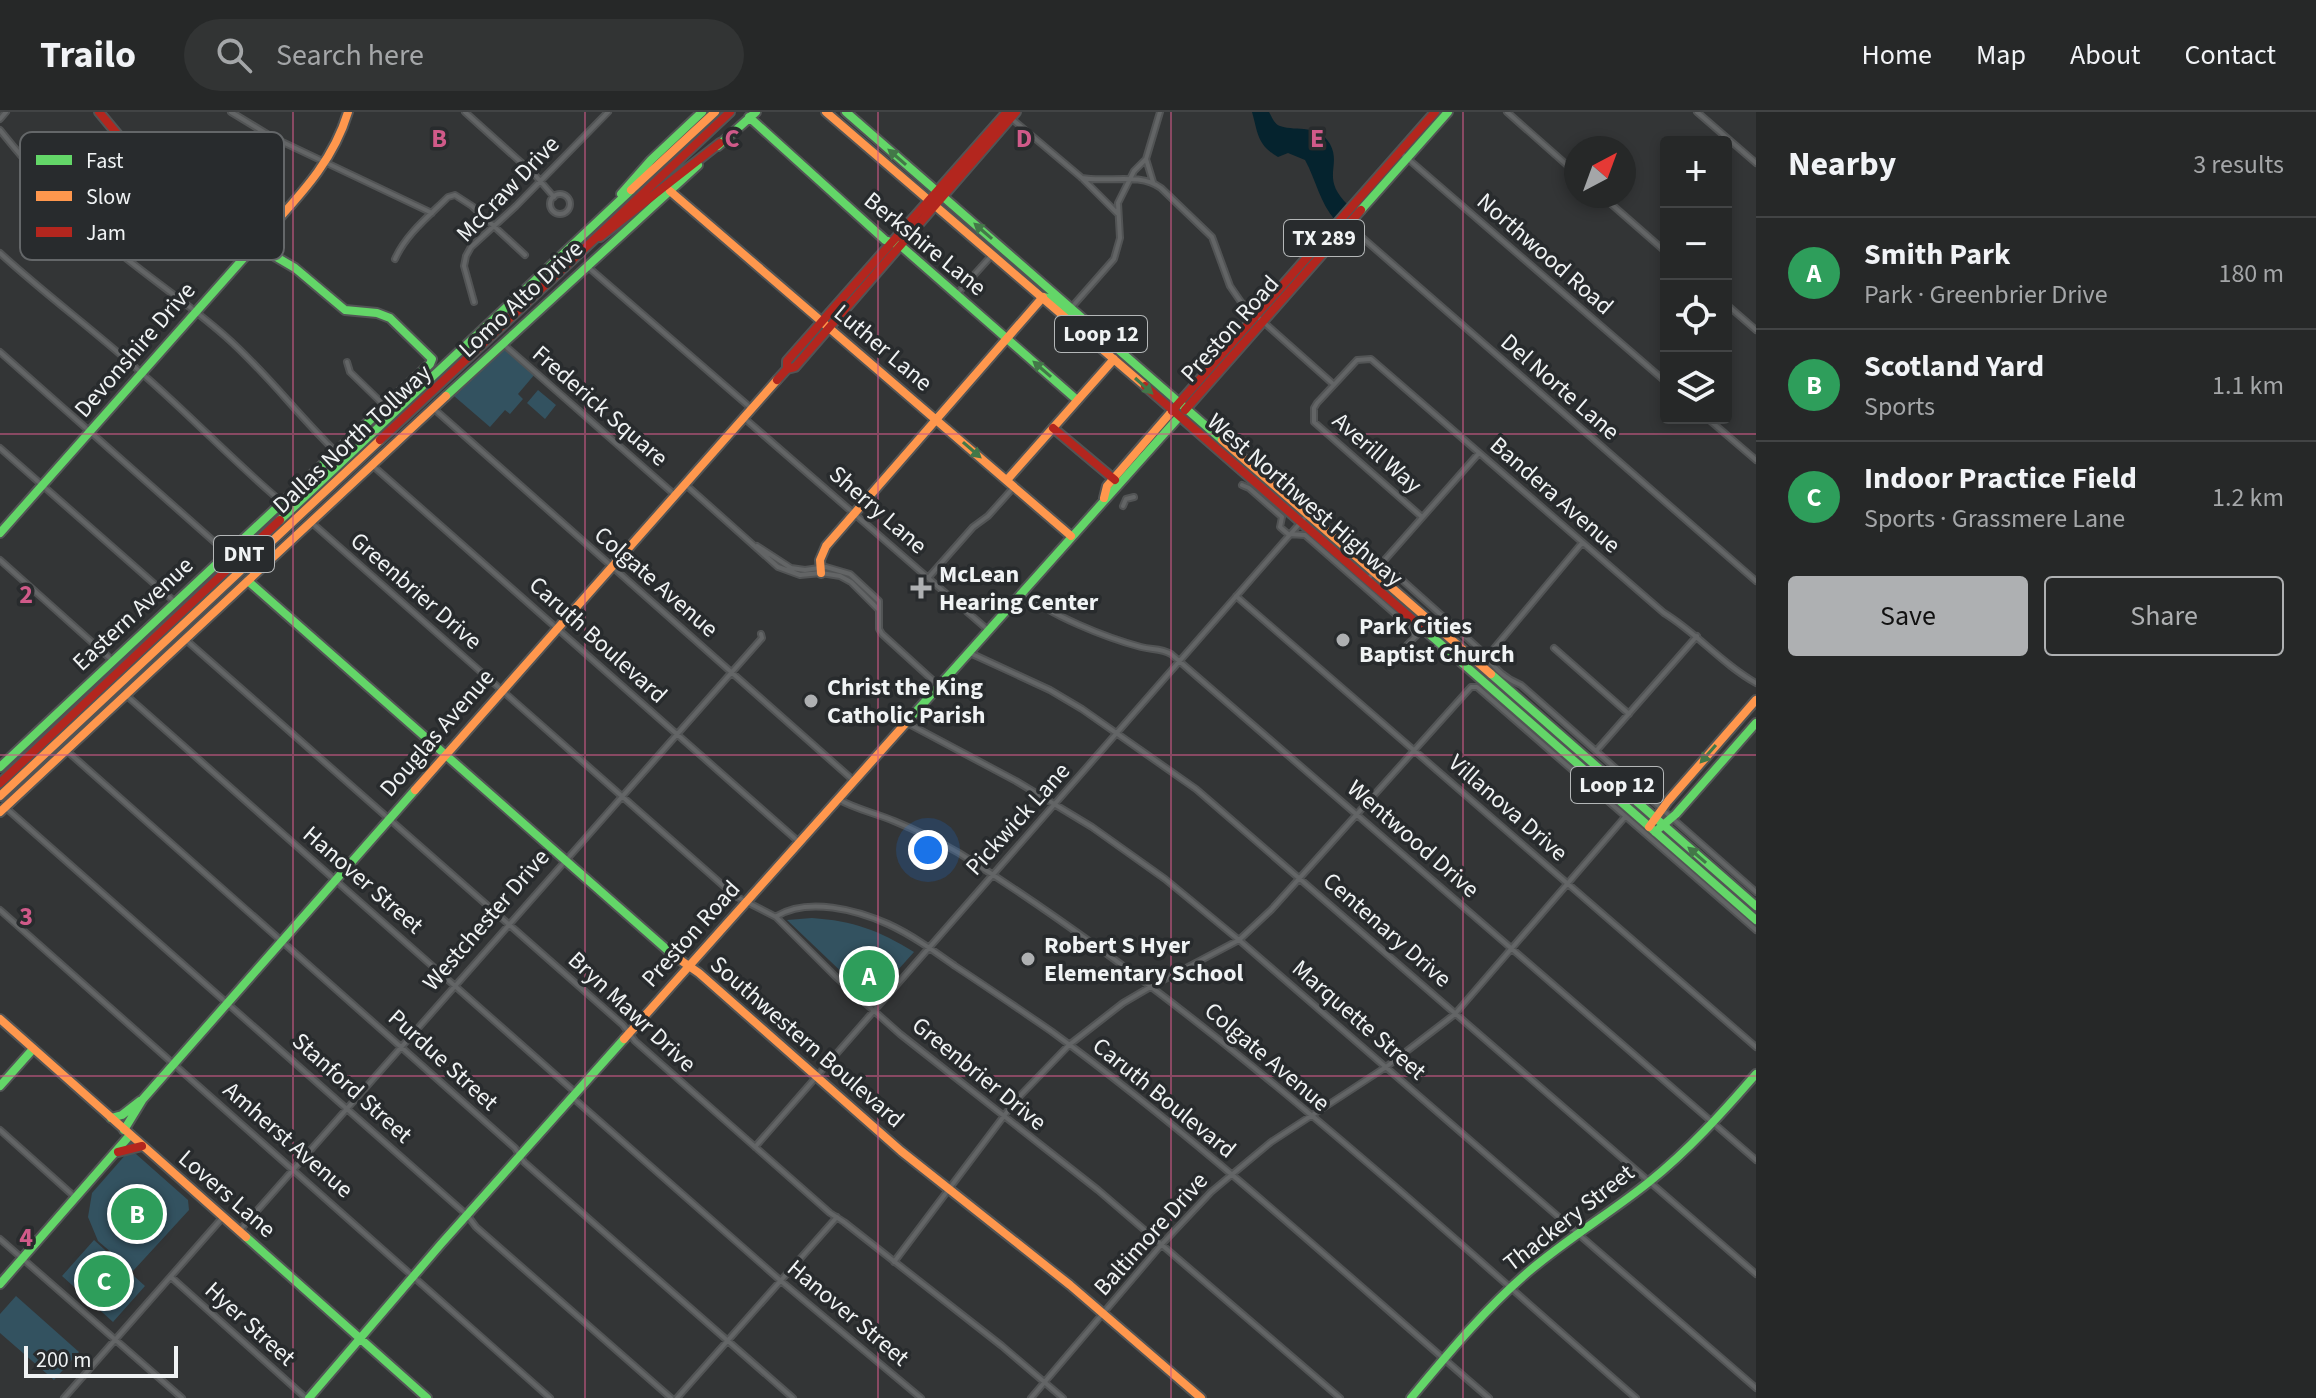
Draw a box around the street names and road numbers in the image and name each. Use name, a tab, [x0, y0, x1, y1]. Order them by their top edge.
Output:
street label: McCraw Drive	[448, 128, 568, 250]
street label: Berkshire Lane	[856, 184, 994, 304]
street label: Northwood Road	[1469, 185, 1621, 323]
road number: TX 289	[1284, 220, 1364, 256]
street label: Lomo Alto Drive	[451, 232, 591, 366]
street label: Preston Road	[1172, 268, 1288, 390]
street label: Devonshire Drive	[66, 274, 204, 426]
street label: Luther Lane	[826, 296, 940, 400]
road number: Loop 12	[1055, 316, 1147, 352]
street label: Del Norte Lane	[1493, 325, 1627, 449]
street label: Frederick Square	[524, 337, 676, 475]
street label: Dallas North Tollway	[265, 356, 439, 522]
street label: Averill Way	[1324, 404, 1430, 502]
street label: West Northwest Highway	[1199, 405, 1411, 595]
street label: Bandera Avenue	[1482, 428, 1628, 562]
street label: Sherry Lane	[821, 457, 935, 563]
street label: Colgate Avenue	[586, 518, 726, 646]
street label: Greenbrier Drive	[342, 524, 490, 658]
road number: DNT	[214, 536, 274, 572]
street label: Eastern Avenue	[65, 549, 201, 679]
street label: Caruth Boulevard	[521, 568, 675, 712]
street label: Douglas Avenue	[371, 661, 503, 805]
street label: Villanova Drive	[1441, 746, 1575, 870]
street label: Pickwick Lane	[958, 755, 1078, 883]
road number: Loop 12	[1571, 767, 1663, 803]
street label: Wentwood Drive	[1339, 772, 1487, 906]
street label: Hanover Street	[295, 818, 431, 942]
street label: Westchester Drive	[414, 841, 558, 999]
street label: Centenary Drive	[1315, 864, 1459, 996]
street label: Preston Road	[633, 873, 749, 995]
street label: Bryn Mawr Drive	[560, 943, 704, 1081]
street label: Southwestern Boulevard	[702, 948, 912, 1136]
street label: Marquette Street	[1284, 952, 1434, 1088]
street label: Colgate Avenue	[1196, 994, 1338, 1120]
street label: Purdue Street	[380, 1001, 506, 1119]
street label: Greenbrier Drive	[904, 1009, 1054, 1139]
street label: Stanford Street	[284, 1024, 420, 1152]
street label: Caruth Boulevard	[1085, 1029, 1243, 1167]
street label: Amherst Avenue	[215, 1073, 361, 1207]
street label: Lovers Lane	[171, 1142, 283, 1246]
street label: Thackery Street	[1496, 1156, 1642, 1280]
street label: Baltimore Drive	[1086, 1164, 1216, 1304]
street label: Hanover Street	[779, 1251, 917, 1375]
street label: Hyer Street	[197, 1274, 303, 1374]

